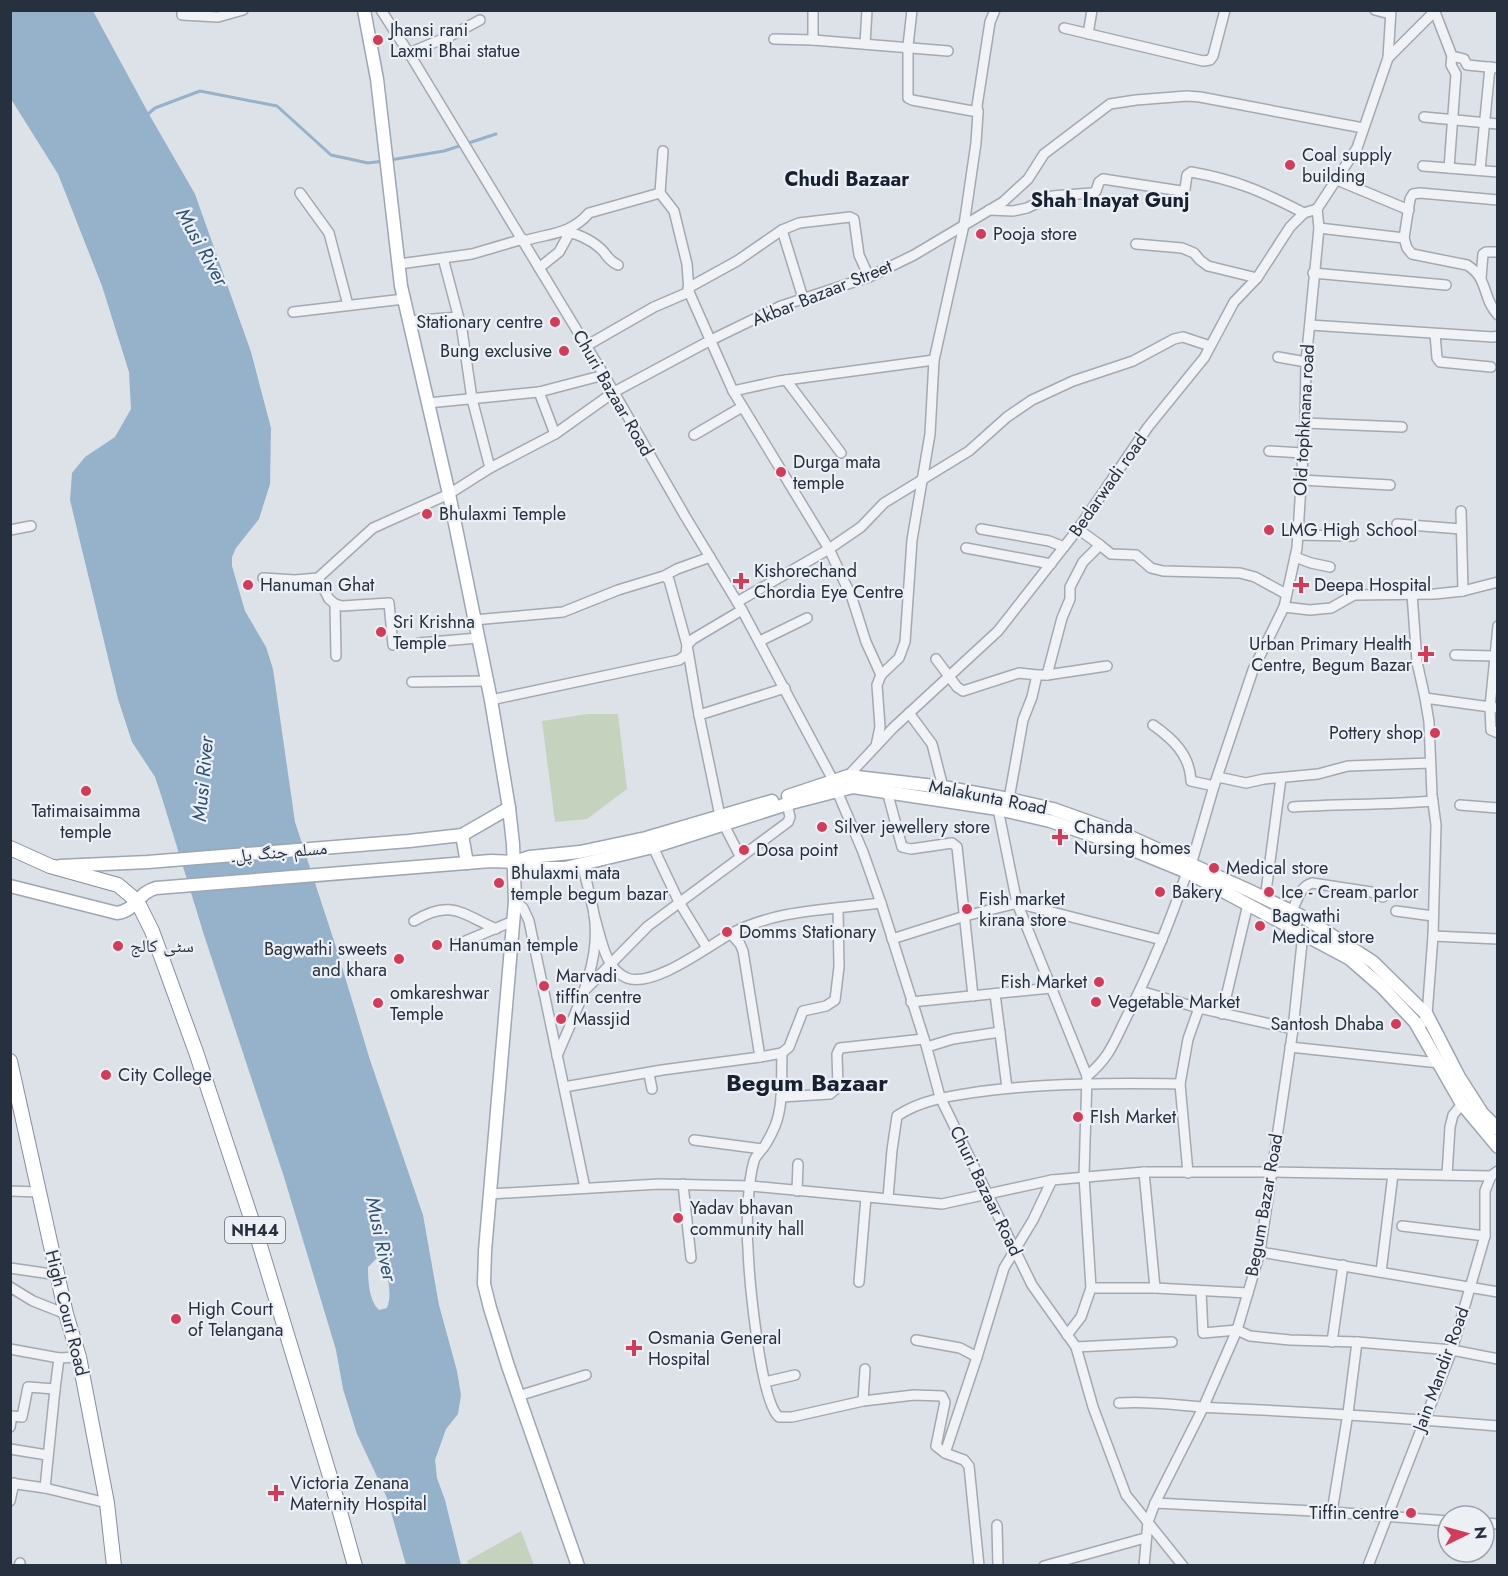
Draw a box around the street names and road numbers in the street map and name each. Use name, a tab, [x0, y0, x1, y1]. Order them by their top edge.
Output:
street label: Akbar Bazaar Street	[748, 253, 897, 333]
street label: Churi Bazaar Road	[566, 325, 660, 461]
street label: Old tophknana road	[1287, 343, 1321, 497]
street label: Bedarwadi road	[1063, 428, 1153, 542]
street label: Malakunta Road	[927, 773, 1049, 821]
street label: مسلم جنگ پل۔	[230, 835, 328, 869]
street label: Churi Bazaar Road	[943, 1121, 1029, 1261]
street label: Begum Bazar Road	[1239, 1132, 1289, 1278]
road number: NH44	[225, 1217, 285, 1243]
street label: High Court Road	[39, 1247, 95, 1379]
street label: Jain Mandir Road	[1406, 1303, 1476, 1437]

